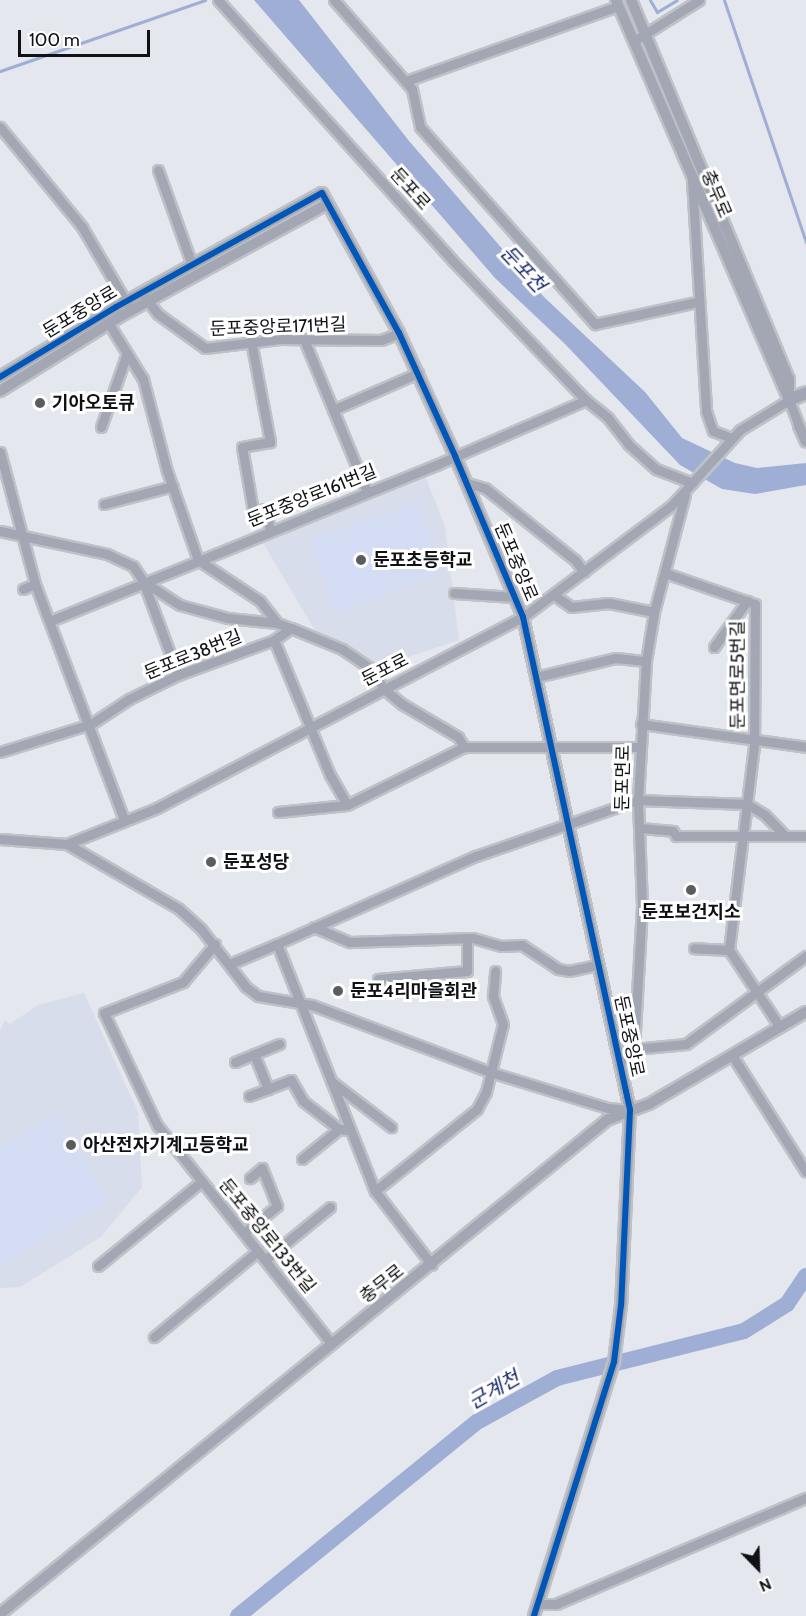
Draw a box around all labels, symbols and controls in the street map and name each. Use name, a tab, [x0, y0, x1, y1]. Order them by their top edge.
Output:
scale bar	[21, 18, 153, 56]
text: 100 m	[29, 29, 80, 51]
street label: 둔포로	[385, 163, 435, 215]
street label: 충무로	[696, 167, 736, 221]
water label: 둔포천	[495, 241, 551, 297]
street label: 둔포중앙로	[39, 281, 121, 343]
street label: 둔포중앙로171번길	[209, 314, 347, 340]
place label: 기아오토큐	[52, 392, 135, 414]
marker: 기아오토큐	[33, 396, 47, 410]
street label: 둔포중앙로161번길	[244, 460, 380, 532]
street label: 둔포중앙로	[490, 520, 542, 604]
place label: 둔포초등학교	[373, 549, 472, 571]
marker: 둔포초등학교	[354, 553, 368, 567]
street label: 둔포면로5번길	[727, 620, 749, 730]
street label: 둔포로38번길	[141, 626, 245, 684]
street label: 둔포로	[358, 649, 412, 691]
street label: 둔포면로	[612, 745, 634, 811]
place label: 둔포성당	[223, 851, 289, 873]
marker: 둔포성당	[204, 855, 218, 869]
marker: 둔포보건지소	[682, 881, 700, 899]
place label: 둔포보건지소	[641, 901, 741, 923]
place label: 둔포4리마을회관	[350, 980, 477, 1002]
marker: 둔포4리마을회관	[331, 984, 345, 998]
street label: 둔포중앙로	[610, 993, 648, 1079]
place label: 아산전자기계고등학교	[83, 1134, 249, 1156]
marker: 아산전자기계고등학교	[64, 1138, 78, 1152]
street label: 둔포중앙로133번길	[214, 1174, 320, 1298]
street label: 충무로	[356, 1260, 408, 1308]
water label: 군계천	[464, 1366, 524, 1414]
north arrow	[728, 1538, 788, 1598]
text: N	[756, 1574, 774, 1596]

